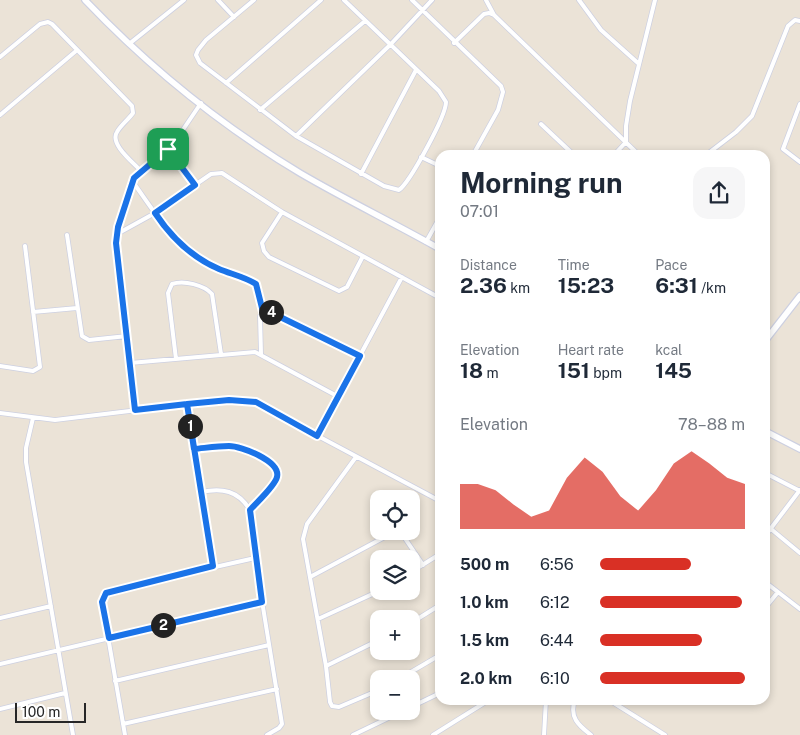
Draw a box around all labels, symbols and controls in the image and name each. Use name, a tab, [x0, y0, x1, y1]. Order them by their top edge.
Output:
pin	[147, 128, 189, 170]
icon: arrive	[154, 135, 182, 163]
text: Morning run	[460, 166, 623, 199]
button: share	[693, 167, 745, 219]
text: 07:01	[460, 202, 499, 221]
text: Distance	[460, 257, 517, 273]
text: Time	[558, 257, 590, 273]
text: Pace	[655, 257, 687, 273]
text: 2.36	[460, 273, 507, 298]
text: 15:23	[558, 273, 614, 298]
text: 6:31	[655, 273, 698, 298]
text: km	[507, 280, 530, 296]
text: /km	[698, 280, 726, 296]
pin: 4	[258, 300, 284, 324]
text: 4	[267, 304, 276, 320]
text: Elevation	[460, 342, 519, 358]
text: Heart rate	[558, 342, 624, 358]
text: kcal	[655, 342, 682, 358]
text: 18	[460, 358, 483, 383]
text: 151	[558, 358, 590, 383]
text: 145	[655, 358, 692, 383]
text: m	[483, 365, 499, 381]
text: bpm	[590, 365, 622, 381]
pin: 1	[178, 414, 202, 438]
text: Elevation	[460, 415, 528, 434]
text: 78–88 m	[678, 415, 745, 434]
text: 1	[188, 418, 194, 434]
map controls	[370, 490, 420, 720]
button: locate	[370, 490, 420, 540]
button: layers	[370, 550, 420, 600]
text: 500 m	[460, 555, 509, 574]
text: 6:56	[540, 555, 574, 574]
text: 1.0 km	[460, 593, 509, 612]
text: 6:12	[540, 593, 570, 612]
button: +	[370, 610, 420, 660]
pin: 2	[150, 612, 176, 638]
text: 2	[159, 617, 168, 633]
text: 1.5 km	[460, 631, 509, 650]
text: 6:44	[540, 631, 574, 650]
text: 2.0 km	[460, 669, 512, 688]
text: 6:10	[540, 669, 570, 688]
button: −	[370, 670, 420, 720]
scale bar	[15, 700, 86, 723]
text: 100 m	[22, 704, 60, 720]

